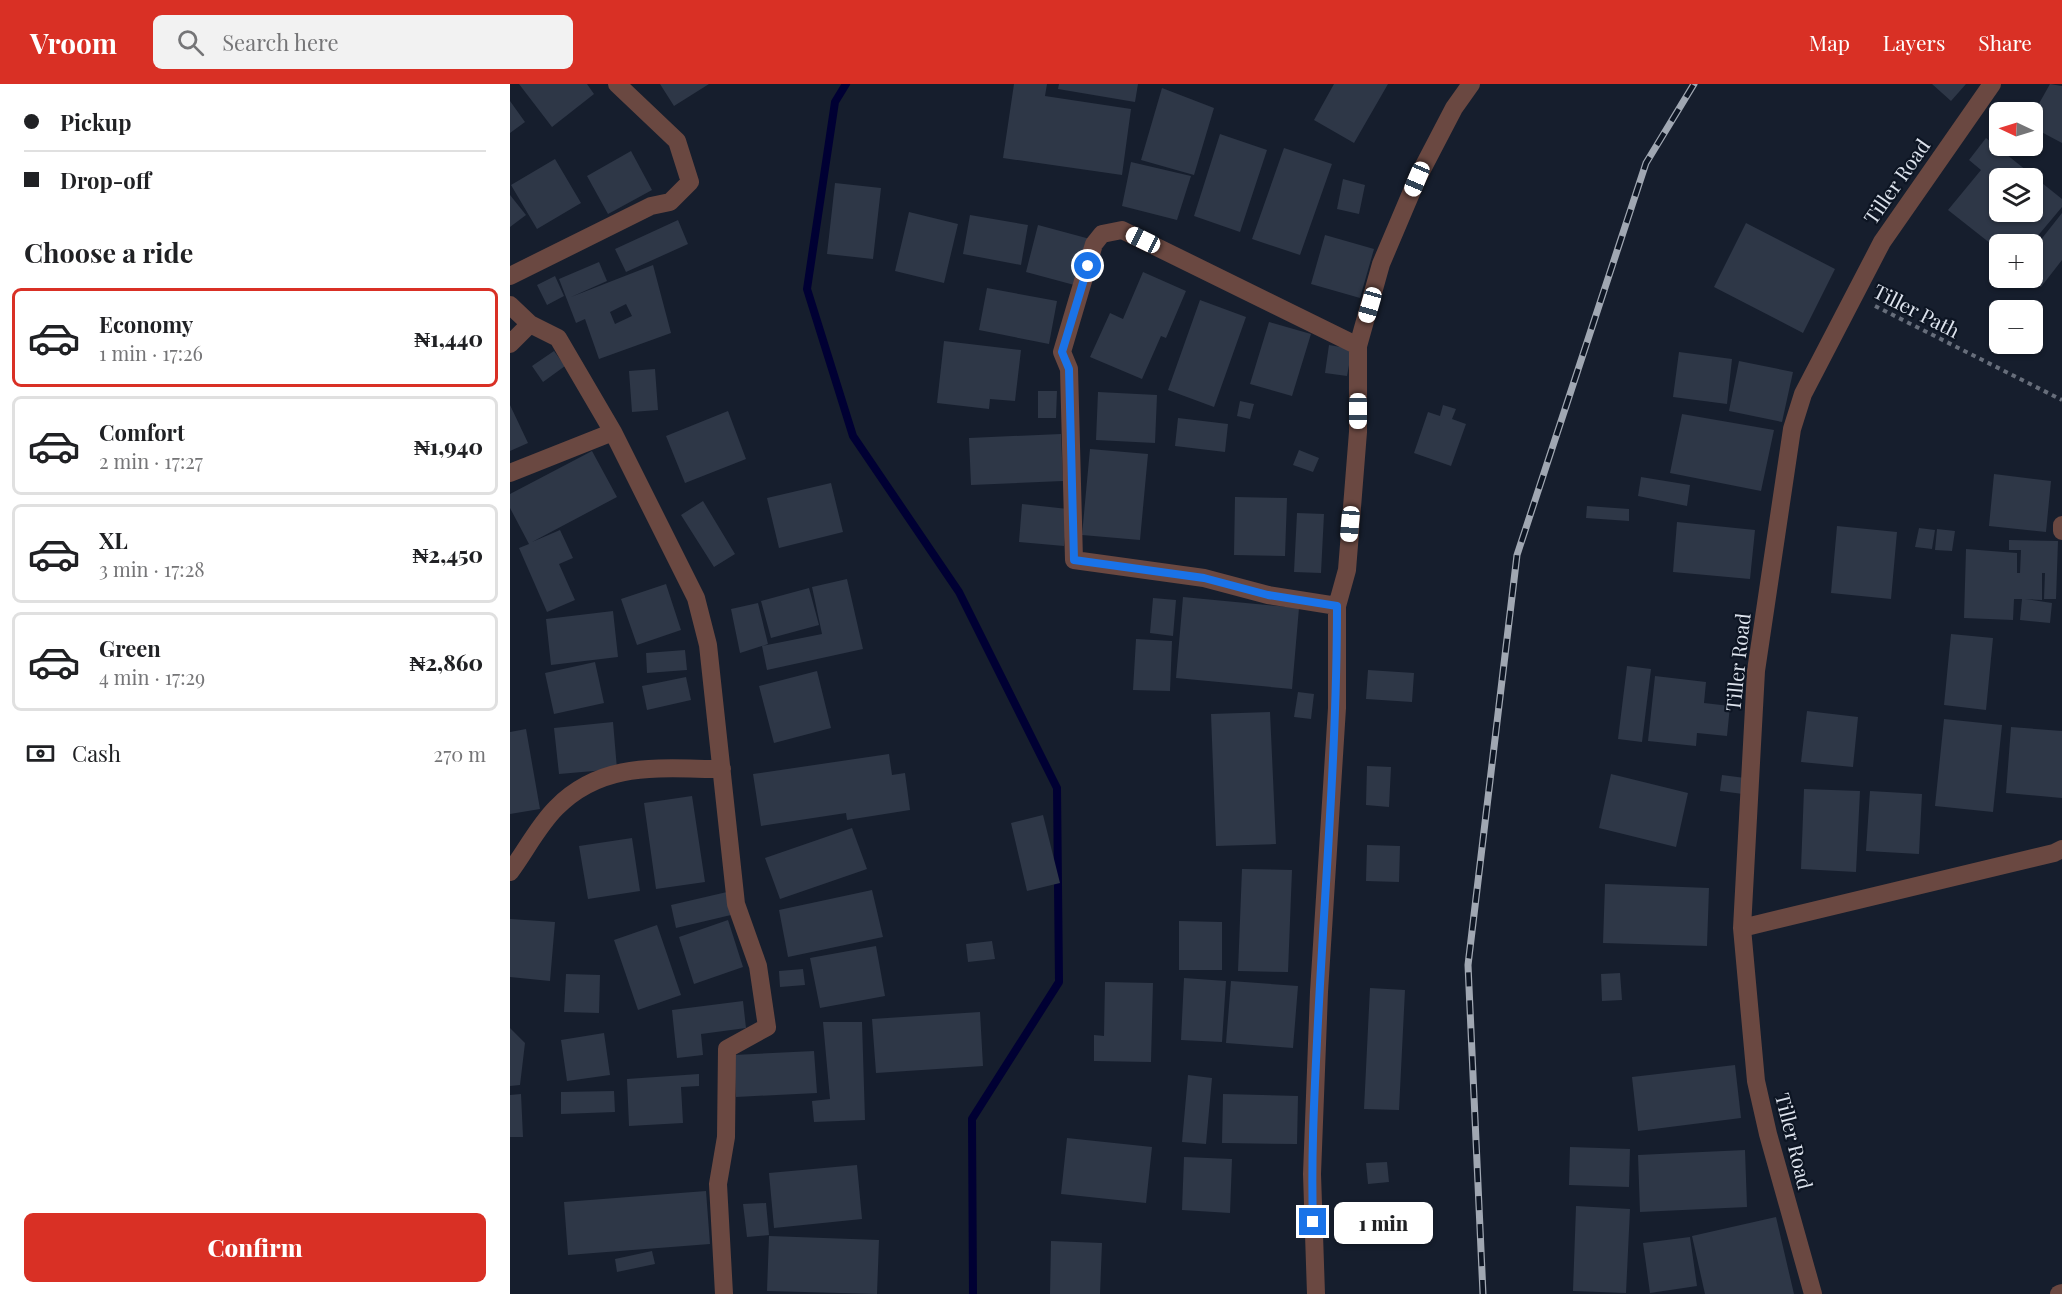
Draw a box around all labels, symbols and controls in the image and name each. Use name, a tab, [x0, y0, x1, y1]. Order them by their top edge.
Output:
search box	[153, 15, 573, 69]
text: Vroom	[30, 24, 117, 61]
icon: search	[174, 26, 207, 59]
text: Search here	[222, 27, 339, 57]
text: Map	[1809, 28, 1850, 56]
text: Layers	[1883, 28, 1945, 56]
text: Share	[1978, 28, 2032, 56]
north arrow	[1989, 102, 2043, 156]
map controls	[1989, 102, 2043, 354]
text: Pickup	[60, 107, 131, 137]
street label: Tiller Road	[1857, 133, 1936, 229]
car	[1402, 159, 1432, 199]
text: Drop-off	[60, 165, 151, 195]
button: layers	[1989, 168, 2043, 222]
car	[1123, 224, 1163, 256]
text: Choose a ride	[24, 234, 193, 270]
button: +	[1989, 234, 2043, 288]
route start	[1074, 252, 1101, 279]
street label: Tiller Path	[1869, 277, 1965, 343]
car	[1356, 285, 1384, 325]
button: −	[1989, 300, 2043, 354]
text: Economy	[99, 309, 193, 339]
icon: car	[27, 311, 81, 365]
text: ₦1,440	[414, 323, 483, 353]
text: 1 min · 17:26	[99, 339, 203, 366]
car	[1349, 393, 1367, 429]
text: Comfort	[99, 417, 185, 447]
icon: car	[27, 419, 81, 473]
text: ₦1,940	[414, 431, 483, 461]
text: 2 min · 17:27	[99, 447, 203, 474]
car	[1339, 505, 1361, 543]
text: XL	[99, 525, 128, 555]
icon: car	[27, 527, 81, 581]
text: ₦2,450	[412, 539, 483, 569]
text: 3 min · 17:28	[99, 555, 205, 582]
street label: Tiller Road	[1718, 611, 1756, 712]
text: Green	[99, 633, 161, 663]
icon: car	[27, 635, 81, 689]
text: ₦2,860	[409, 647, 483, 677]
text: 4 min · 17:29	[99, 663, 205, 690]
icon: cash	[24, 737, 57, 770]
text: Cash	[72, 738, 121, 768]
text: 270 m	[434, 740, 486, 767]
street label: Tiller Road	[1770, 1090, 1820, 1192]
callout: 1 min	[1334, 1201, 1433, 1243]
route end	[1299, 1208, 1326, 1235]
text: 1 min	[1359, 1209, 1408, 1236]
button: Confirm	[24, 1213, 486, 1282]

